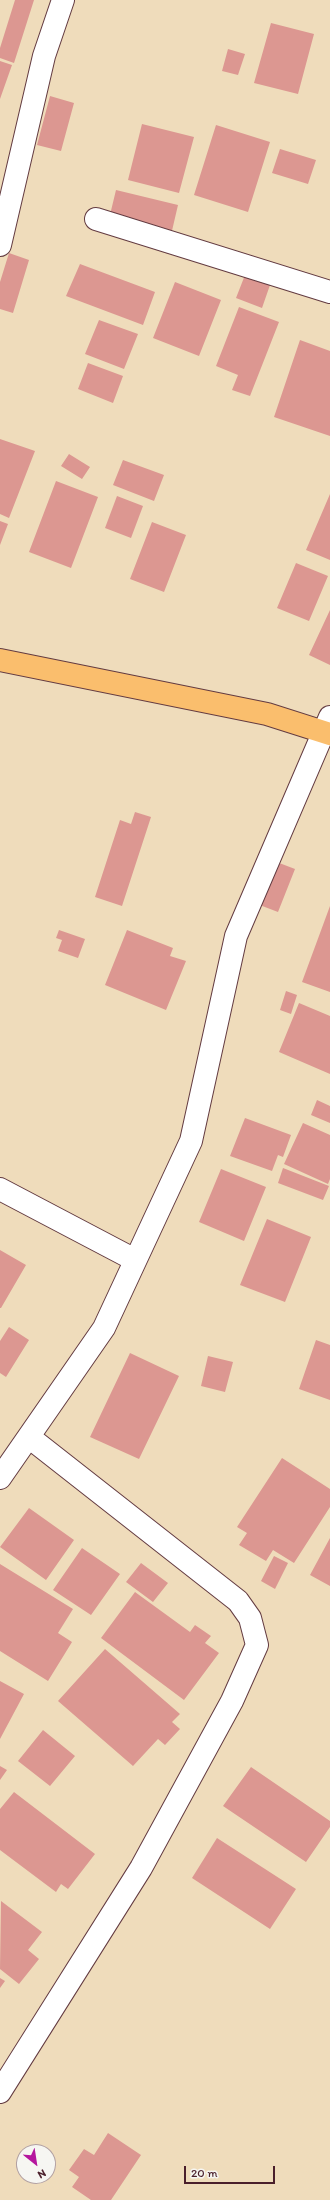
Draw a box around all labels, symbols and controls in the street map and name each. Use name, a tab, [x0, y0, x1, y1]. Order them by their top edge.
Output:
north arrow	[16, 2144, 56, 2184]
scale bar	[186, 2158, 277, 2184]
text: N	[35, 2166, 48, 2181]
text: 20 m	[191, 2166, 218, 2180]

